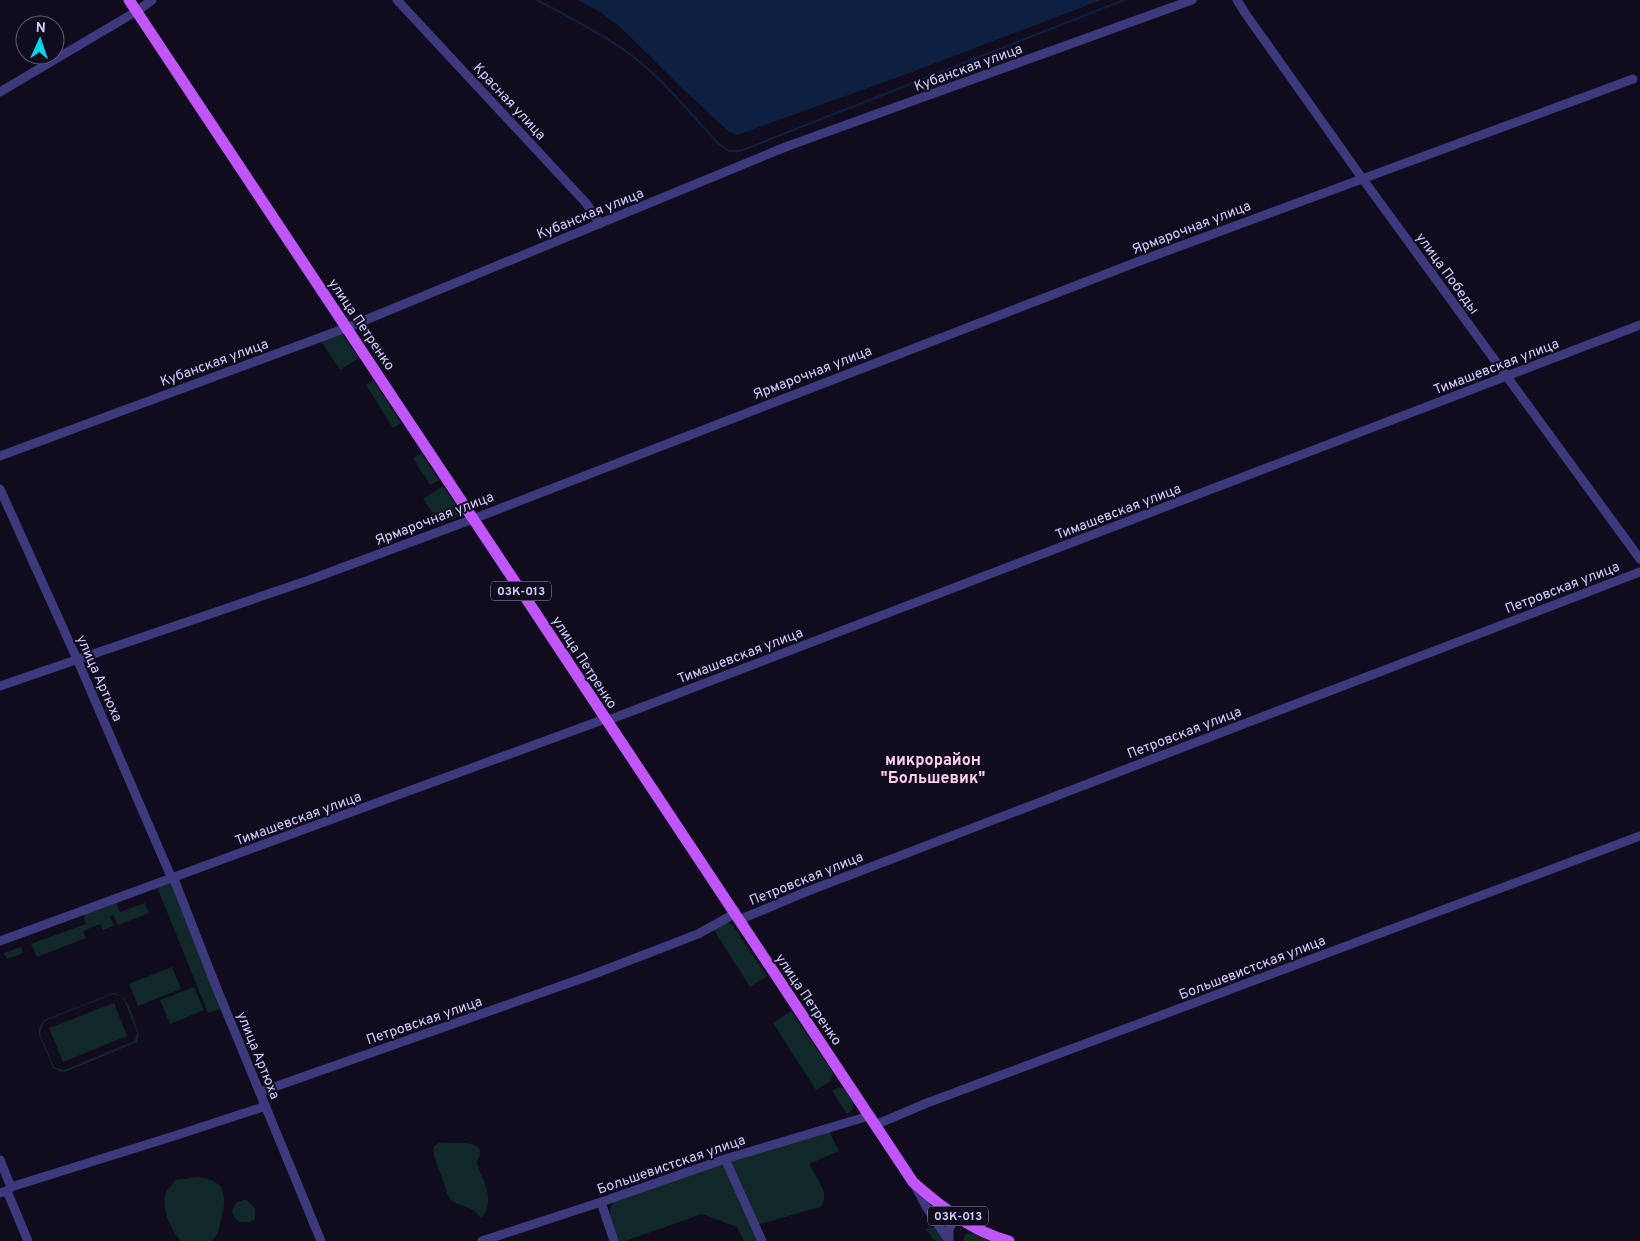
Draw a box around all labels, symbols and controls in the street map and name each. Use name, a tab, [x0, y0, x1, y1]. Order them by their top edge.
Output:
north arrow	[15, 15, 65, 65]
text: N	[35, 20, 46, 37]
street label: Кубанская улица	[912, 41, 1025, 96]
street label: Красная улица	[469, 60, 549, 144]
street label: Кубанская улица	[535, 185, 647, 244]
street label: Ярмарочная улица	[1130, 198, 1253, 259]
street label: улица Победы	[1411, 230, 1482, 318]
street label: улица Петренко	[324, 276, 398, 374]
street label: Кубанская улица	[158, 336, 271, 391]
street label: Тимашевская улица	[1431, 336, 1562, 399]
street label: Ярмарочная улица	[751, 343, 874, 404]
street label: Тимашевская улица	[1053, 481, 1184, 544]
street label: Ярмарочная улица	[373, 489, 496, 550]
street label: Петровская улица	[1503, 559, 1622, 618]
road number: 03К-013	[491, 582, 551, 600]
street label: улица Петренко	[547, 613, 620, 712]
street label: Тимашевская улица	[675, 625, 806, 688]
street label: улица Артюха	[72, 633, 125, 725]
street label: Петровская улица	[1125, 704, 1244, 763]
district label: микрорайон "Большевик"	[881, 751, 985, 789]
street label: Тимашевская улица	[233, 789, 364, 850]
street label: Петровская улица	[747, 849, 866, 910]
street label: Большевистская улица	[1177, 933, 1328, 1004]
street label: улица Петренко	[771, 951, 845, 1049]
street label: Петровская улица	[364, 994, 485, 1049]
street label: улица Артюха	[232, 1009, 283, 1102]
street label: Большевистская улица	[595, 1132, 748, 1199]
road number: 03К-013	[928, 1206, 988, 1226]

